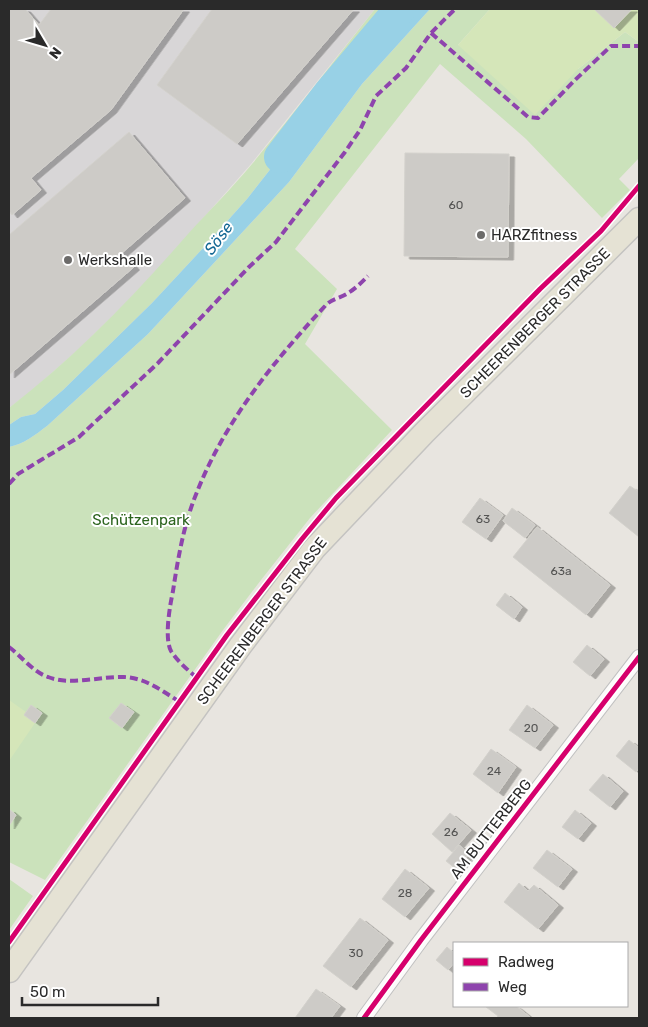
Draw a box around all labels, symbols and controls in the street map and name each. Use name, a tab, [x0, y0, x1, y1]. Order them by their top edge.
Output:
north arrow	[20, 20, 70, 70]
text: N	[45, 43, 65, 62]
house number: 60	[449, 198, 463, 212]
water label: Söse	[200, 218, 237, 258]
place label: HARZfitness	[491, 226, 578, 244]
marker: HARZfitness	[475, 229, 487, 241]
street label: SCHEERENBERGER STRASSE	[456, 244, 614, 402]
place label: Werkshalle	[78, 251, 152, 269]
marker: Werkshalle	[62, 254, 74, 266]
park label: Schützenpark	[92, 511, 190, 529]
house number: 63	[476, 512, 490, 526]
street label: SCHEERENBERGER STRASSE	[193, 534, 331, 708]
house number: 63a	[550, 564, 572, 578]
house number: 20	[524, 721, 538, 735]
house number: 24	[487, 764, 502, 778]
street label: AM BUTTERBERG	[446, 776, 536, 882]
house number: 26	[444, 825, 458, 839]
house number: 28	[398, 886, 412, 900]
legend	[453, 942, 628, 1007]
house number: 30	[349, 946, 363, 960]
text: Radweg	[498, 953, 554, 971]
scale bar	[22, 974, 159, 1006]
text: Weg	[498, 978, 527, 996]
text: 50 m	[30, 983, 65, 1001]

